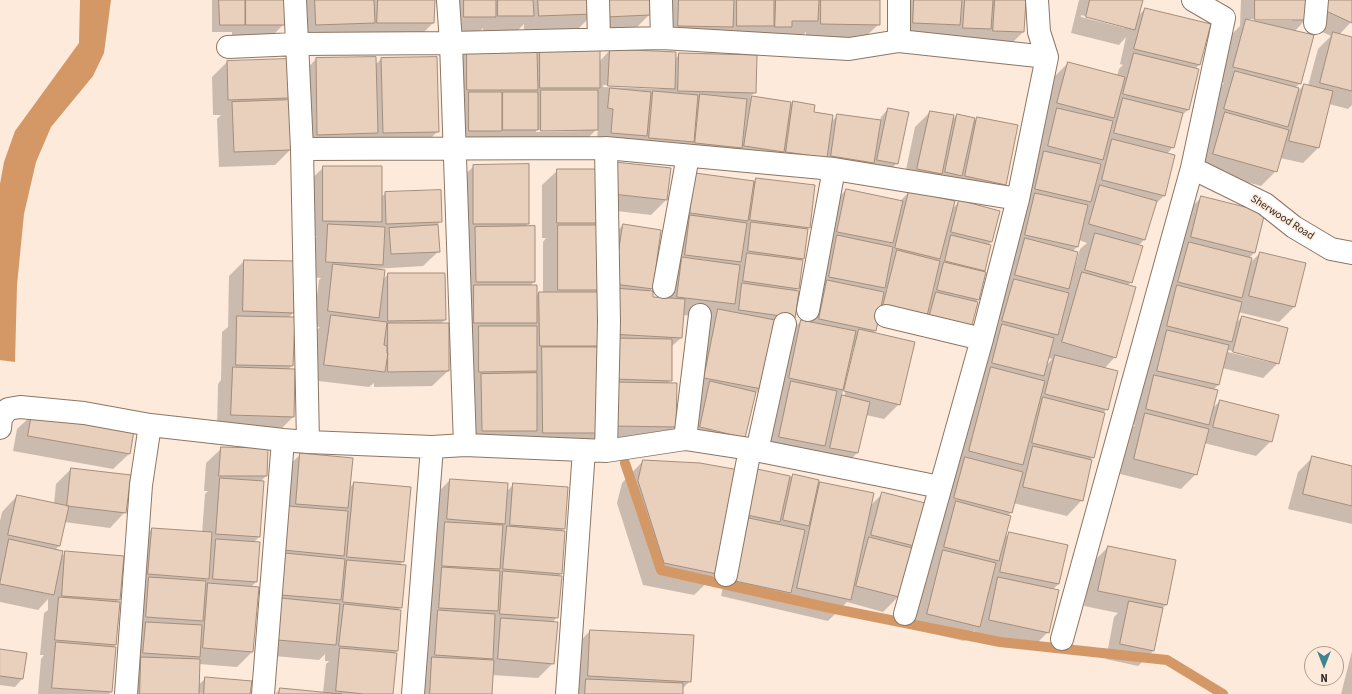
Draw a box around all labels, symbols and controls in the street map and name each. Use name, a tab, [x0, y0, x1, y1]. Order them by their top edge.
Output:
street label: Sherwood Road	[1248, 193, 1316, 243]
north arrow	[1304, 646, 1344, 686]
text: N	[1320, 670, 1328, 685]

